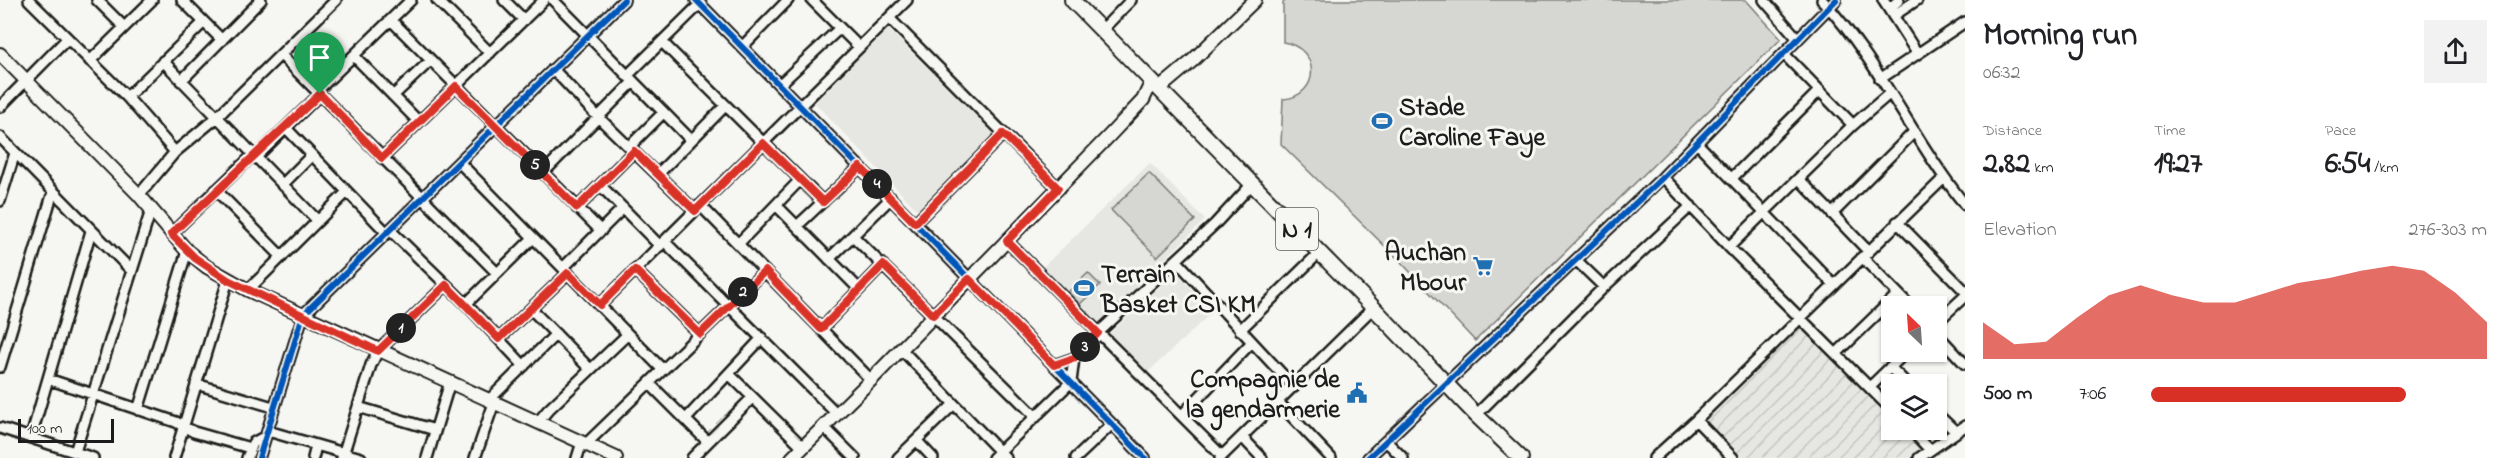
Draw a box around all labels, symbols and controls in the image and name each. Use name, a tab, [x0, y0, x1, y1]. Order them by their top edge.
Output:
text: Morning run	[1983, 12, 2137, 60]
button: share	[2424, 20, 2487, 83]
pin	[294, 32, 345, 94]
icon: arrive	[303, 41, 336, 74]
text: 06:32	[1983, 59, 2020, 88]
place label: Stade Caroline Faye	[1399, 90, 1546, 158]
sports icon: Stade Caroline Faye	[1370, 109, 1394, 133]
text: Distance	[1983, 119, 2042, 143]
text: Time	[2154, 119, 2186, 143]
text: Pace	[2325, 119, 2356, 143]
text: 2.82	[1983, 143, 2030, 187]
text: 19:27	[2154, 143, 2202, 187]
text: 6:54	[2325, 143, 2370, 187]
pin: 5	[520, 150, 550, 180]
text: 5	[530, 153, 540, 177]
text: km	[2030, 156, 2054, 180]
text: /km	[2370, 156, 2399, 180]
pin: 4	[862, 169, 892, 199]
text: 4	[874, 172, 880, 196]
road number: N 1	[1276, 208, 1318, 250]
text: Elevation	[1983, 216, 2057, 245]
text: 276–303 m	[2409, 216, 2487, 245]
place label: Auchan Mbour	[1384, 235, 1467, 303]
supermarket icon: Auchan Mbour	[1471, 254, 1495, 278]
place label: Terrain Basket CSI KM	[1100, 257, 1256, 325]
sports icon: Terrain Basket CSI KM	[1072, 276, 1096, 300]
pin: 2	[728, 277, 758, 307]
text: 2	[739, 280, 747, 304]
north arrow	[1881, 296, 1947, 362]
map controls	[1881, 296, 1947, 440]
pin: 1	[386, 313, 416, 343]
text: 1	[398, 316, 404, 340]
pin: 3	[1070, 332, 1100, 362]
text: 3	[1082, 335, 1088, 359]
place label: Compagnie de la gendarmerie	[1186, 362, 1341, 431]
button: layers	[1881, 374, 1947, 440]
text: 500 m	[1983, 380, 2032, 409]
text: 7:06	[2079, 380, 2106, 409]
public building icon: Compagnie de la gendarmerie	[1345, 381, 1369, 405]
scale bar	[18, 416, 114, 444]
text: 100 m	[27, 417, 62, 441]

